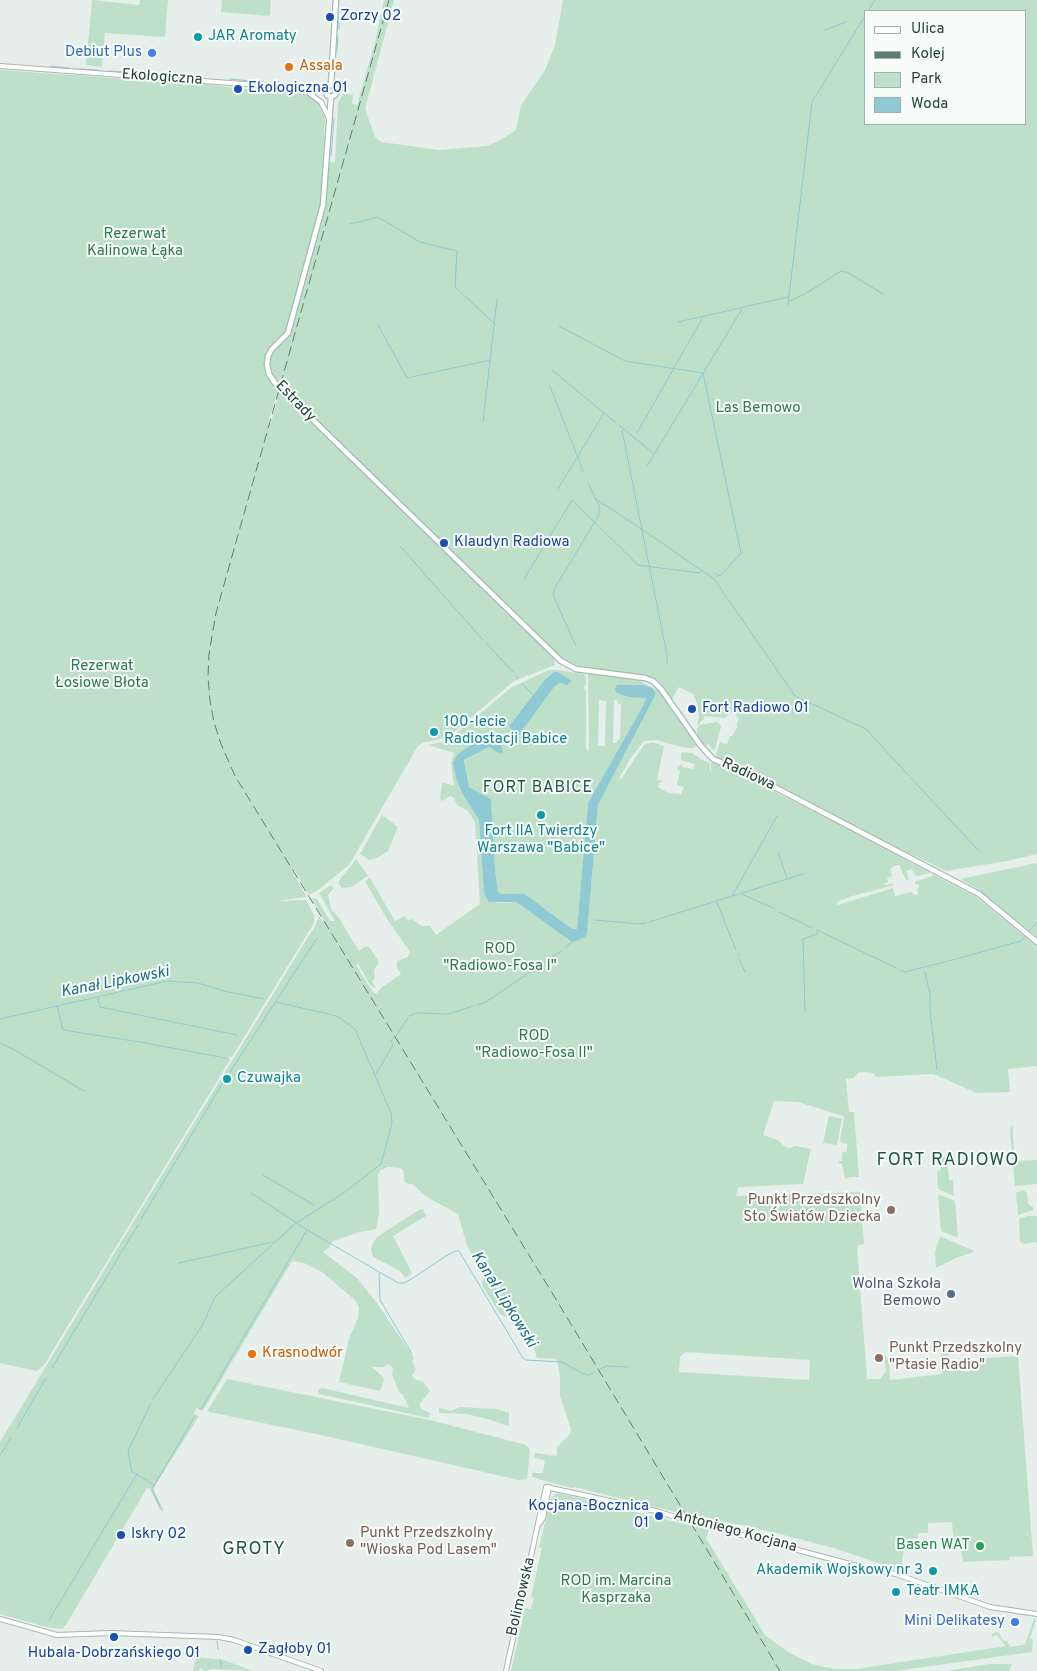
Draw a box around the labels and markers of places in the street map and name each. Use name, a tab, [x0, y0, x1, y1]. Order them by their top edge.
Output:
place label: Zorzy 02	[340, 8, 401, 26]
marker: Zorzy 02	[324, 11, 336, 23]
place label: JAR Aromaty	[208, 28, 297, 46]
marker: JAR Aromaty	[192, 31, 204, 43]
place label: Debiut Plus	[65, 44, 142, 62]
marker: Debiut Plus	[146, 47, 158, 59]
place label: Assala	[299, 58, 343, 76]
marker: Assala	[283, 61, 295, 73]
place label: Ekologiczna 01	[248, 80, 348, 98]
marker: Ekologiczna 01	[232, 83, 244, 95]
place label: Klaudyn Radiowa	[454, 534, 569, 552]
marker: Klaudyn Radiowa	[438, 537, 450, 549]
place label: Fort Radiowo 01	[702, 700, 809, 718]
marker: Fort Radiowo 01	[686, 703, 698, 715]
place label: 100-lecie Radiostacji Babice	[444, 714, 567, 749]
marker: 100-lecie Radiostacji Babice	[428, 726, 440, 738]
marker: Fort IIA Twierdzy Warszawa "Babice"	[535, 809, 547, 821]
place label: Fort IIA Twierdzy Warszawa "Babice"	[477, 823, 605, 858]
place label: Czuwajka	[237, 1070, 301, 1088]
marker: Czuwajka	[221, 1073, 233, 1085]
place label: Punkt Przedszkolny Sto Światów Dziecka	[743, 1192, 881, 1227]
marker: Punkt Przedszkolny Sto Światów Dziecka	[885, 1204, 897, 1216]
place label: Wolna Szkoła Bemowo	[852, 1276, 941, 1311]
marker: Wolna Szkoła Bemowo	[945, 1288, 957, 1300]
place label: Punkt Przedszkolny "Ptasie Radio"	[889, 1340, 1022, 1375]
place label: Krasnodwór	[262, 1345, 343, 1363]
marker: Krasnodwór	[246, 1348, 258, 1360]
marker: Punkt Przedszkolny "Ptasie Radio"	[873, 1352, 885, 1364]
place label: Kocjana-Bocznica 01	[528, 1498, 649, 1533]
marker: Kocjana-Bocznica 01	[653, 1510, 665, 1522]
place label: Punkt Przedszkolny "Wioska Pod Lasem"	[360, 1525, 497, 1560]
place label: Iskry 02	[131, 1526, 186, 1544]
marker: Iskry 02	[115, 1529, 127, 1541]
marker: Punkt Przedszkolny "Wioska Pod Lasem"	[344, 1537, 356, 1549]
place label: Basen WAT	[896, 1537, 970, 1555]
marker: Basen WAT	[974, 1540, 986, 1552]
place label: Akademik Wojskowy nr 3	[756, 1562, 923, 1580]
marker: Akademik Wojskowy nr 3	[927, 1565, 939, 1577]
place label: Teatr IMKA	[906, 1583, 980, 1601]
marker: Teatr IMKA	[890, 1586, 902, 1598]
place label: Mini Delikatesy	[904, 1613, 1005, 1631]
marker: Mini Delikatesy	[1009, 1616, 1021, 1628]
marker: Hubala-Dobrzańskiego 01	[108, 1631, 120, 1643]
place label: Zagłoby 01	[258, 1641, 332, 1659]
marker: Zagłoby 01	[242, 1644, 254, 1656]
place label: Hubala-Dobrzańskiego 01	[28, 1645, 200, 1663]

